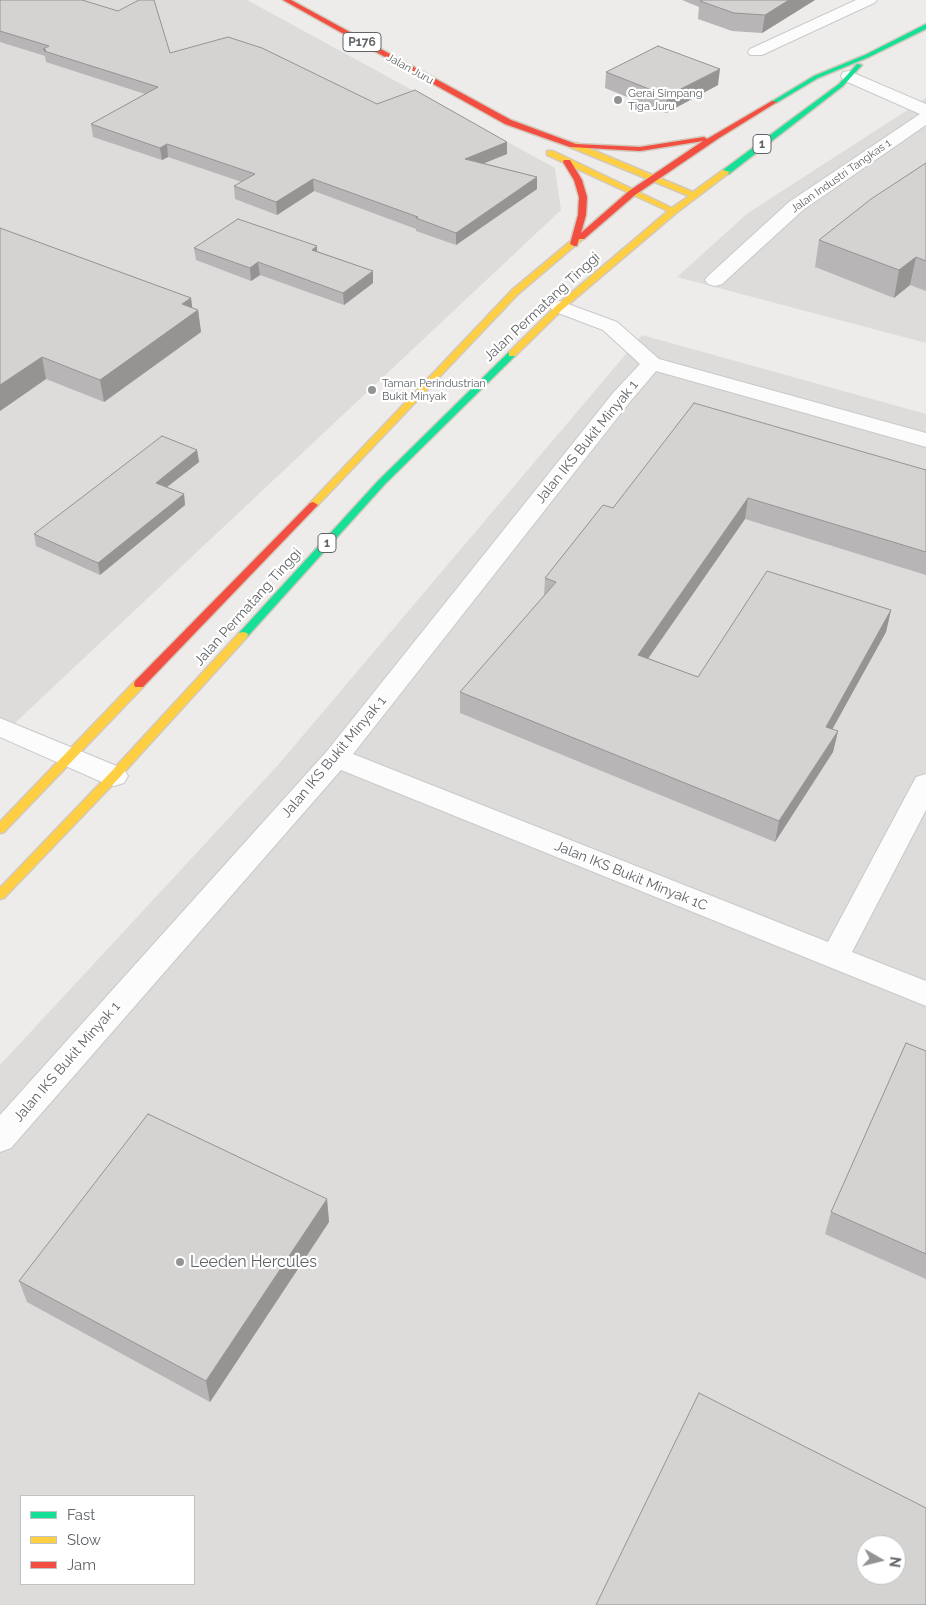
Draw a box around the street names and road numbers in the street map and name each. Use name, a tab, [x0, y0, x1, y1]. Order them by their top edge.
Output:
road number: P176	[343, 32, 381, 52]
street label: Jalan Juru	[384, 51, 436, 87]
road number: 1	[753, 134, 771, 154]
street label: Jalan Industri Tangkas 1	[788, 136, 894, 216]
street label: Jalan Permatang Tinggi	[481, 249, 603, 365]
street label: Jalan IKS Bukit Minyak 1	[532, 377, 642, 507]
road number: 1	[318, 534, 336, 552]
street label: Jalan Permatang Tinggi	[191, 545, 305, 669]
street label: Jalan IKS Bukit Minyak 1	[278, 693, 390, 821]
street label: Jalan IKS Bukit Minyak 1C	[552, 838, 710, 914]
street label: Jalan IKS Bukit Minyak 1	[10, 998, 124, 1126]

